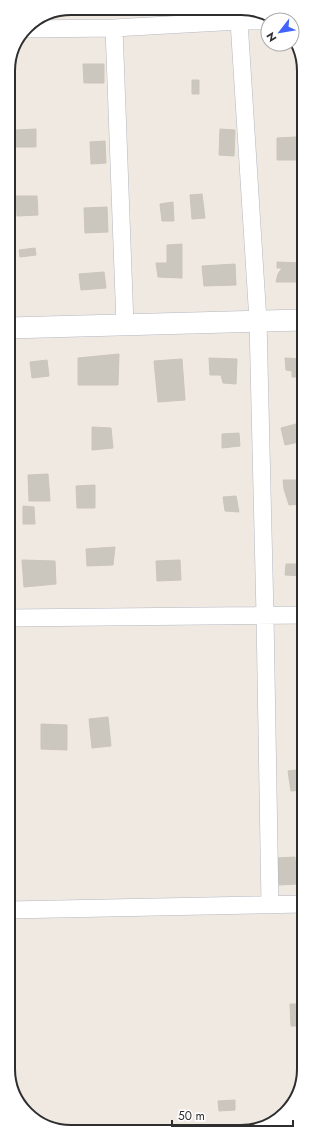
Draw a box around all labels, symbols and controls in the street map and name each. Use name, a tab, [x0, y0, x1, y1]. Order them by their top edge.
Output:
north arrow	[260, 12, 300, 52]
text: N	[262, 29, 281, 45]
scale bar	[172, 1102, 293, 1128]
text: 50 m	[178, 1107, 205, 1125]

